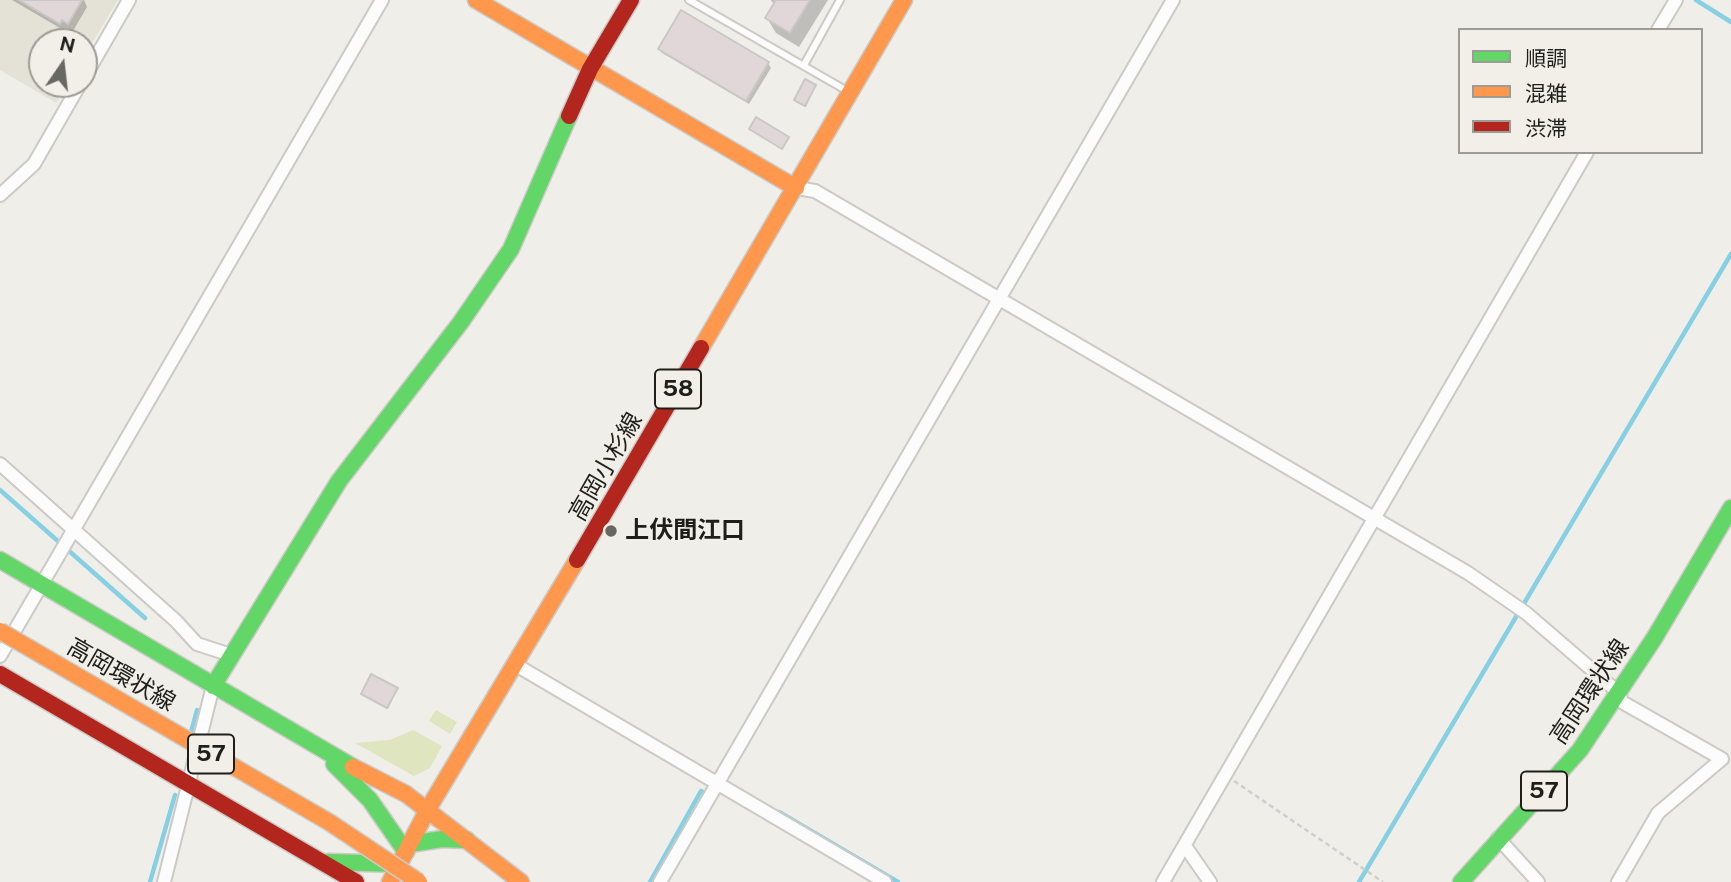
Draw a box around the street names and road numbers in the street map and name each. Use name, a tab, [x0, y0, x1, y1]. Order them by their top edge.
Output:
road number: 58	[655, 370, 701, 408]
street label: 高岡小杉線	[564, 408, 648, 526]
street label: 高岡環状線	[62, 633, 180, 717]
street label: 高岡環状線	[1545, 634, 1635, 750]
road number: 57	[188, 734, 234, 774]
road number: 57	[1521, 772, 1567, 810]

